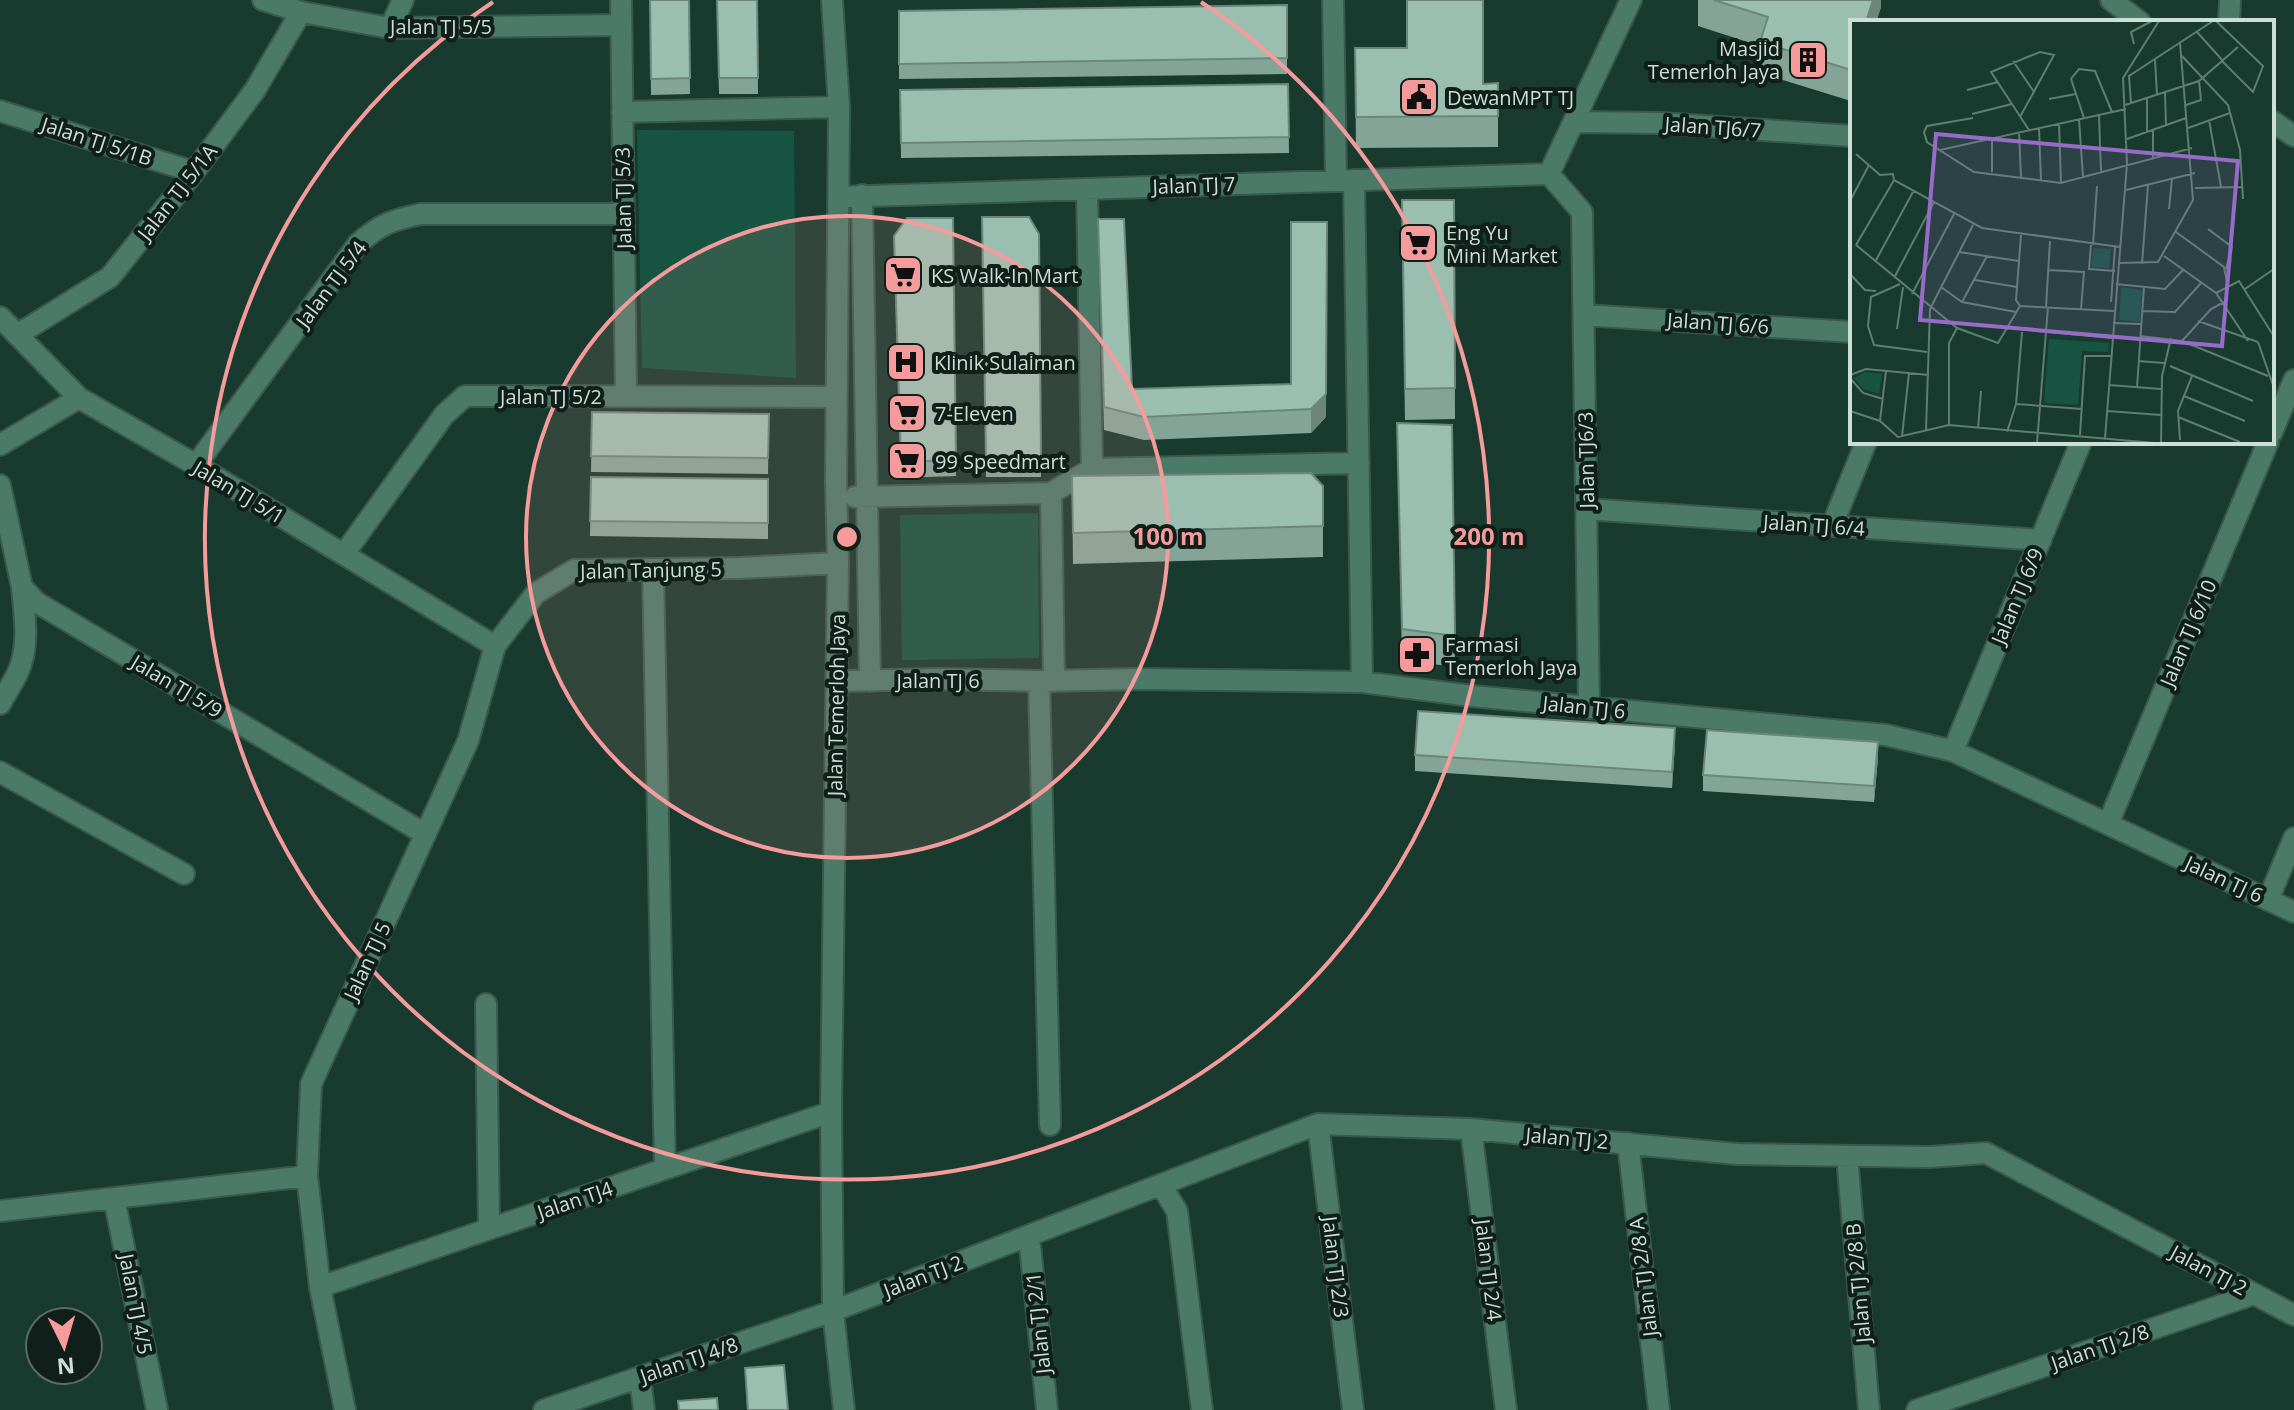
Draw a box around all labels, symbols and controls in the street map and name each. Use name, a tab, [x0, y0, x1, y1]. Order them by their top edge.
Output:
street label: Jalan TJ 5/5	[388, 13, 492, 40]
inset map	[1850, 20, 2274, 444]
place label: Masjid Temerloh Jaya	[1648, 35, 1780, 85]
building icon: Masjid Temerloh Jaya	[1787, 39, 1829, 81]
public building icon: DewanMPT TJ	[1398, 76, 1440, 118]
place label: DewanMPT TJ	[1447, 84, 1574, 111]
street label: Jalan TJ 5/1B	[36, 110, 156, 172]
street label: Jalan TJ6/7	[1662, 110, 1762, 144]
street label: Jalan TJ 5/1A	[130, 138, 223, 247]
street label: Jalan TJ 5/3	[609, 147, 637, 251]
street label: Jalan TJ 7	[1150, 170, 1236, 200]
place label: Eng Yu Mini Market	[1446, 219, 1558, 269]
supermarket icon: Eng Yu Mini Market	[1397, 222, 1439, 264]
street label: Jalan TJ 5/4	[288, 235, 373, 334]
supermarket icon: KS Walk-In Mart	[882, 254, 924, 296]
place label: KS Walk-In Mart	[931, 262, 1078, 289]
street label: Jalan TJ 6/6	[1664, 306, 1770, 340]
hospital icon: Klinik Sulaiman	[885, 341, 927, 383]
place label: Klinik Sulaiman	[934, 349, 1076, 376]
street label: Jalan TJ 5/2	[498, 383, 602, 410]
supermarket icon: 7-Eleven	[886, 392, 928, 434]
place label: 7-Eleven	[935, 400, 1014, 427]
street label: Jalan TJ6/3	[1572, 411, 1600, 511]
supermarket icon: 99 Speedmart	[886, 440, 928, 482]
place label: 99 Speedmart	[935, 448, 1066, 475]
street label: Jalan TJ 5/1	[187, 453, 290, 530]
street label: Jalan TJ 6/4	[1760, 508, 1866, 542]
text: 100 m	[1133, 519, 1203, 552]
text: 200 m	[1454, 519, 1524, 552]
centre of rings	[833, 523, 861, 551]
street label: Jalan TJ 6/9	[1984, 544, 2049, 650]
street label: Jalan Tanjung 5	[578, 555, 722, 585]
street label: Jalan TJ 6/10	[2153, 576, 2223, 692]
street label: Jalan Temerloh Jaya	[821, 614, 851, 798]
place label: Farmasi Temerloh Jaya	[1445, 631, 1577, 681]
pharmacy icon: Farmasi Temerloh Jaya	[1396, 634, 1438, 676]
street label: Jalan TJ 5/9	[125, 647, 228, 724]
street label: Jalan TJ 6	[894, 667, 980, 694]
street label: Jalan TJ 6	[1539, 689, 1627, 725]
street label: Jalan TJ 6	[2179, 848, 2267, 909]
street label: Jalan TJ 5	[336, 918, 397, 1006]
street label: Jalan TJ 2	[1522, 1121, 1610, 1155]
street label: Jalan TJ4	[532, 1174, 617, 1226]
street label: Jalan TJ 2/3	[1316, 1213, 1356, 1319]
street label: Jalan TJ 2/4	[1469, 1216, 1509, 1323]
street label: Jalan TJ 2/8 A	[1622, 1216, 1664, 1340]
street label: Jalan TJ 2/8 B	[1839, 1222, 1877, 1346]
street label: Jalan TJ 2	[2164, 1238, 2252, 1301]
street label: Jalan TJ 4/5	[113, 1249, 159, 1357]
street label: Jalan TJ 2	[877, 1249, 967, 1304]
street label: Jalan TJ 2/1	[1019, 1271, 1057, 1377]
north arrow	[24, 1306, 104, 1386]
street label: Jalan TJ 2/8	[2046, 1318, 2153, 1377]
street label: Jalan TJ 4/8	[635, 1331, 742, 1390]
text: N	[56, 1351, 76, 1383]

